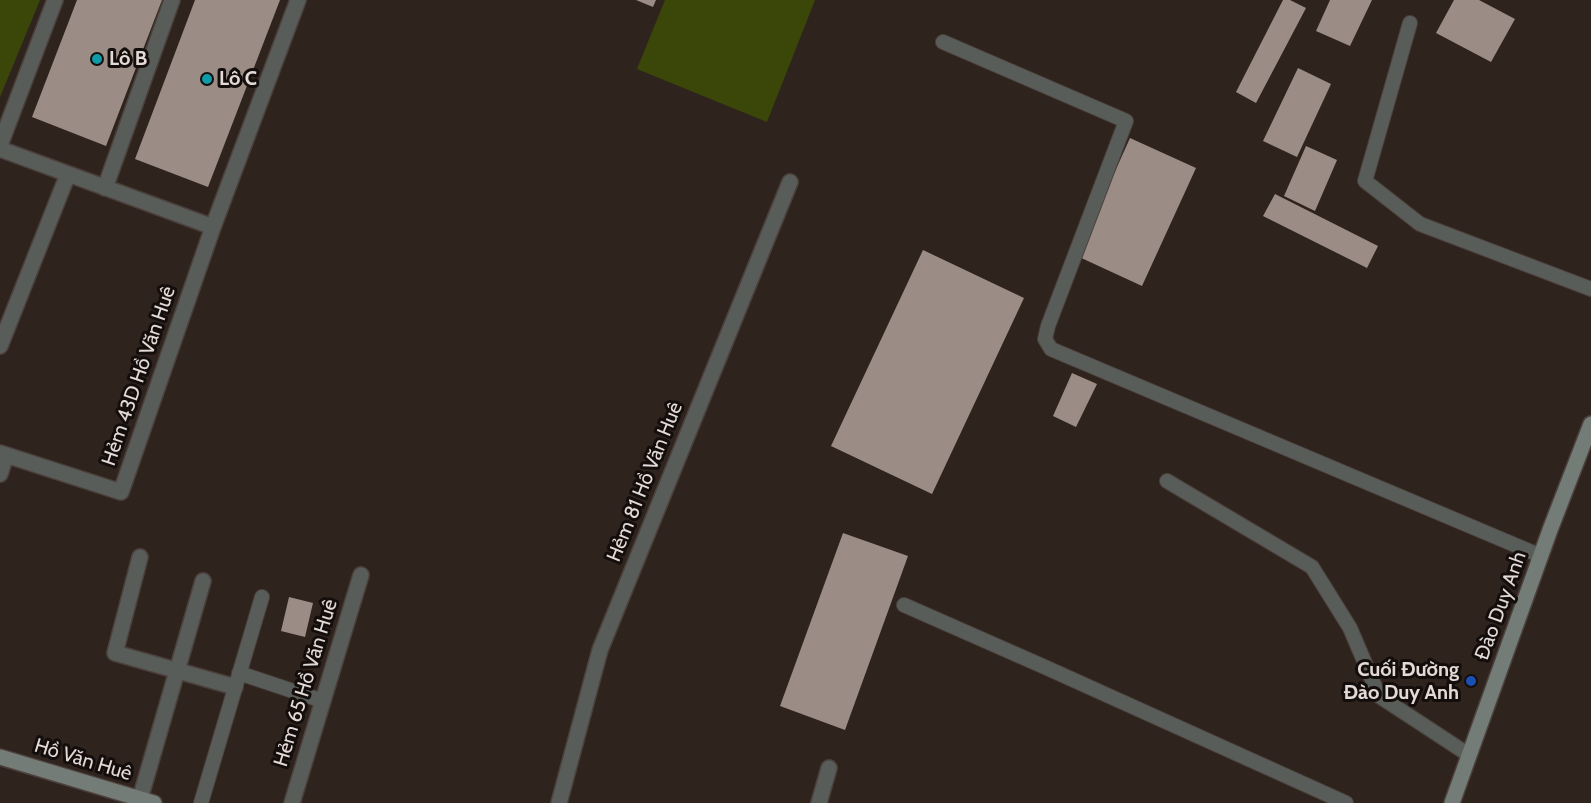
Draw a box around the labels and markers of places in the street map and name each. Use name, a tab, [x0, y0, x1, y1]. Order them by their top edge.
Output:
place label: Lô B	[109, 47, 147, 71]
marker: Lô B	[90, 52, 104, 66]
place label: Lô C	[219, 67, 257, 91]
marker: Lô C	[200, 72, 214, 86]
place label: Cuối Đường Đào Duy Anh	[1343, 658, 1459, 705]
marker: Cuối Đường Đào Duy Anh	[1464, 674, 1478, 688]

